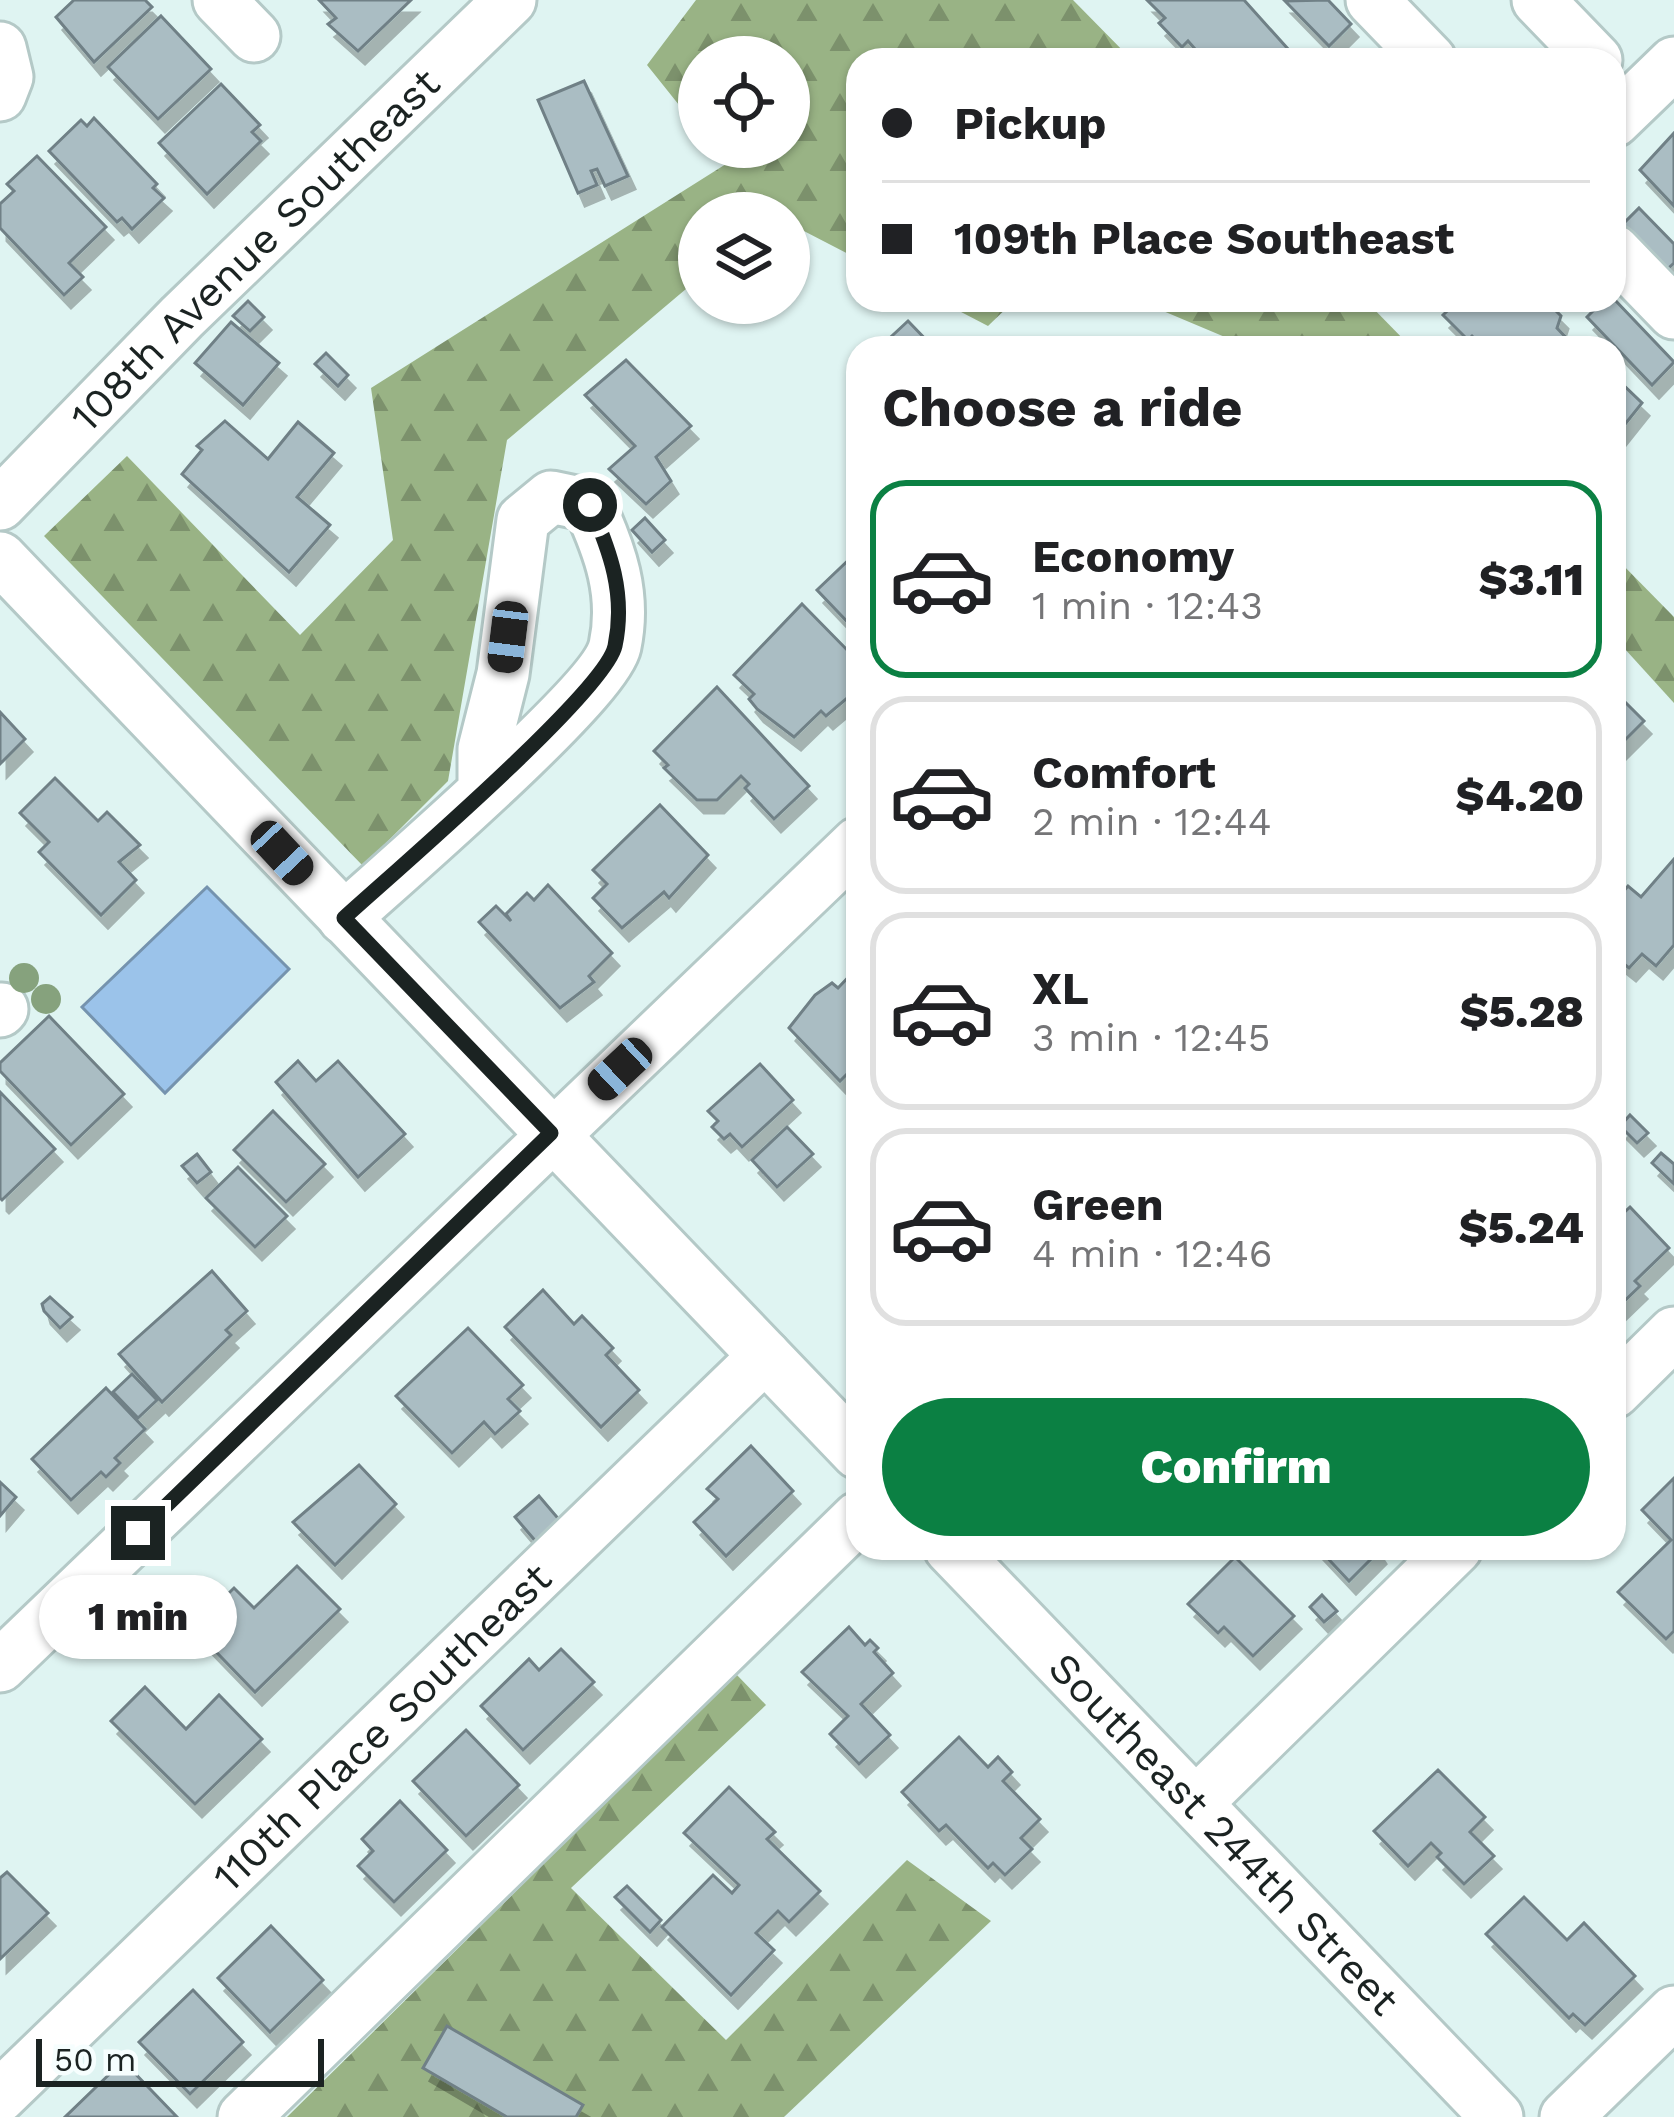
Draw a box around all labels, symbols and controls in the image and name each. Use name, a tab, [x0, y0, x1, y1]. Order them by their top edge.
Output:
map controls	[678, 36, 810, 324]
button: locate	[678, 36, 810, 168]
street label: 108th Avenue Southeast	[61, 58, 449, 442]
text: Pickup	[954, 97, 1106, 150]
button: layers	[678, 192, 810, 324]
text: 109th Place Southeast	[954, 212, 1454, 265]
text: Choose a ride	[882, 376, 1243, 439]
route start	[563, 478, 617, 532]
icon: car	[888, 525, 996, 633]
text: Economy	[1032, 530, 1234, 583]
text: $3.11	[1479, 553, 1584, 606]
text: 1 min · 12:43	[1032, 583, 1263, 628]
car	[486, 599, 530, 675]
icon: car	[888, 741, 996, 849]
text: Comfort	[1032, 746, 1216, 799]
text: $4.20	[1456, 769, 1584, 822]
text: 2 min · 12:44	[1032, 799, 1272, 844]
car	[244, 814, 320, 892]
icon: car	[888, 957, 996, 1065]
text: XL	[1032, 962, 1089, 1015]
text: $5.28	[1460, 985, 1584, 1038]
text: 3 min · 12:45	[1032, 1015, 1270, 1060]
car	[581, 1031, 659, 1107]
icon: car	[888, 1173, 996, 1281]
text: Green	[1032, 1178, 1164, 1231]
text: $5.24	[1459, 1201, 1584, 1254]
text: 4 min · 12:46	[1032, 1231, 1272, 1276]
button: Confirm	[882, 1398, 1590, 1536]
route end	[111, 1506, 165, 1560]
street label: 110th Place Southeast	[203, 1553, 561, 1901]
callout: 1 min	[39, 1575, 237, 1659]
text: 1 min	[88, 1594, 188, 1639]
street label: Southeast 244th Street	[1039, 1643, 1409, 2025]
scale bar	[36, 2033, 324, 2086]
text: 50 m	[54, 2040, 136, 2079]

